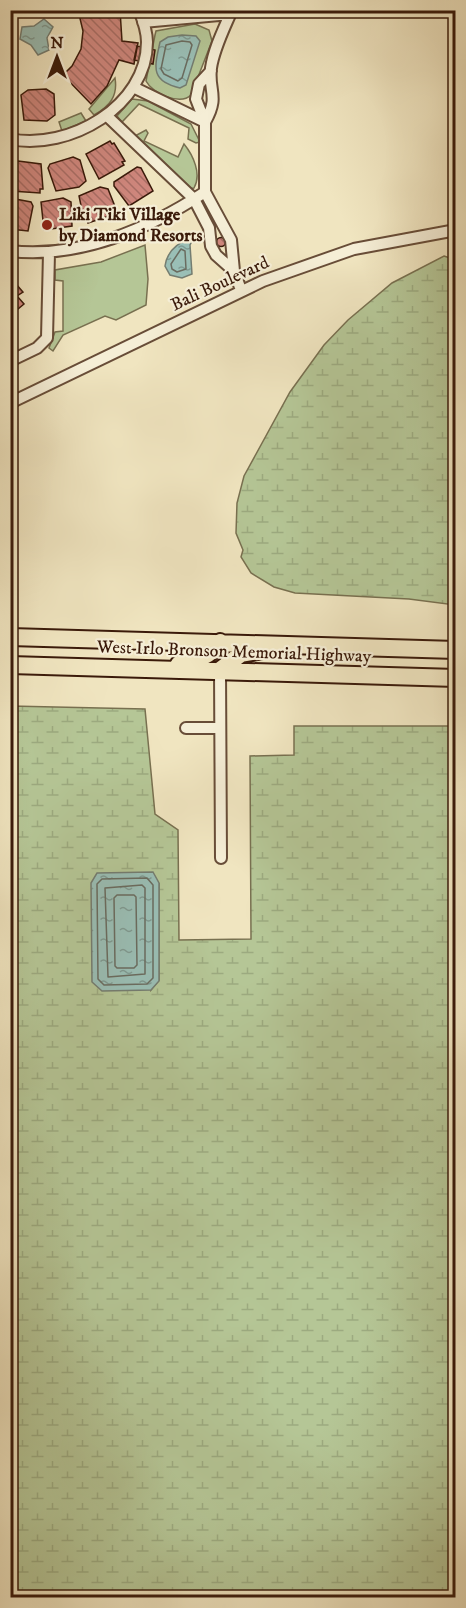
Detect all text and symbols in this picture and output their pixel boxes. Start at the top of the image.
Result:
north arrow [27,27,87,87]
text: N [50,33,64,53]
place label: Liki Tiki Village by Diamond Resorts [58,204,202,247]
marker: Liki Tiki Village by Diamond Resorts [40,218,54,232]
street label: Bali Boulevard [167,252,273,316]
street label: West Irlo Bronson Memorial Highway [96,636,372,668]

